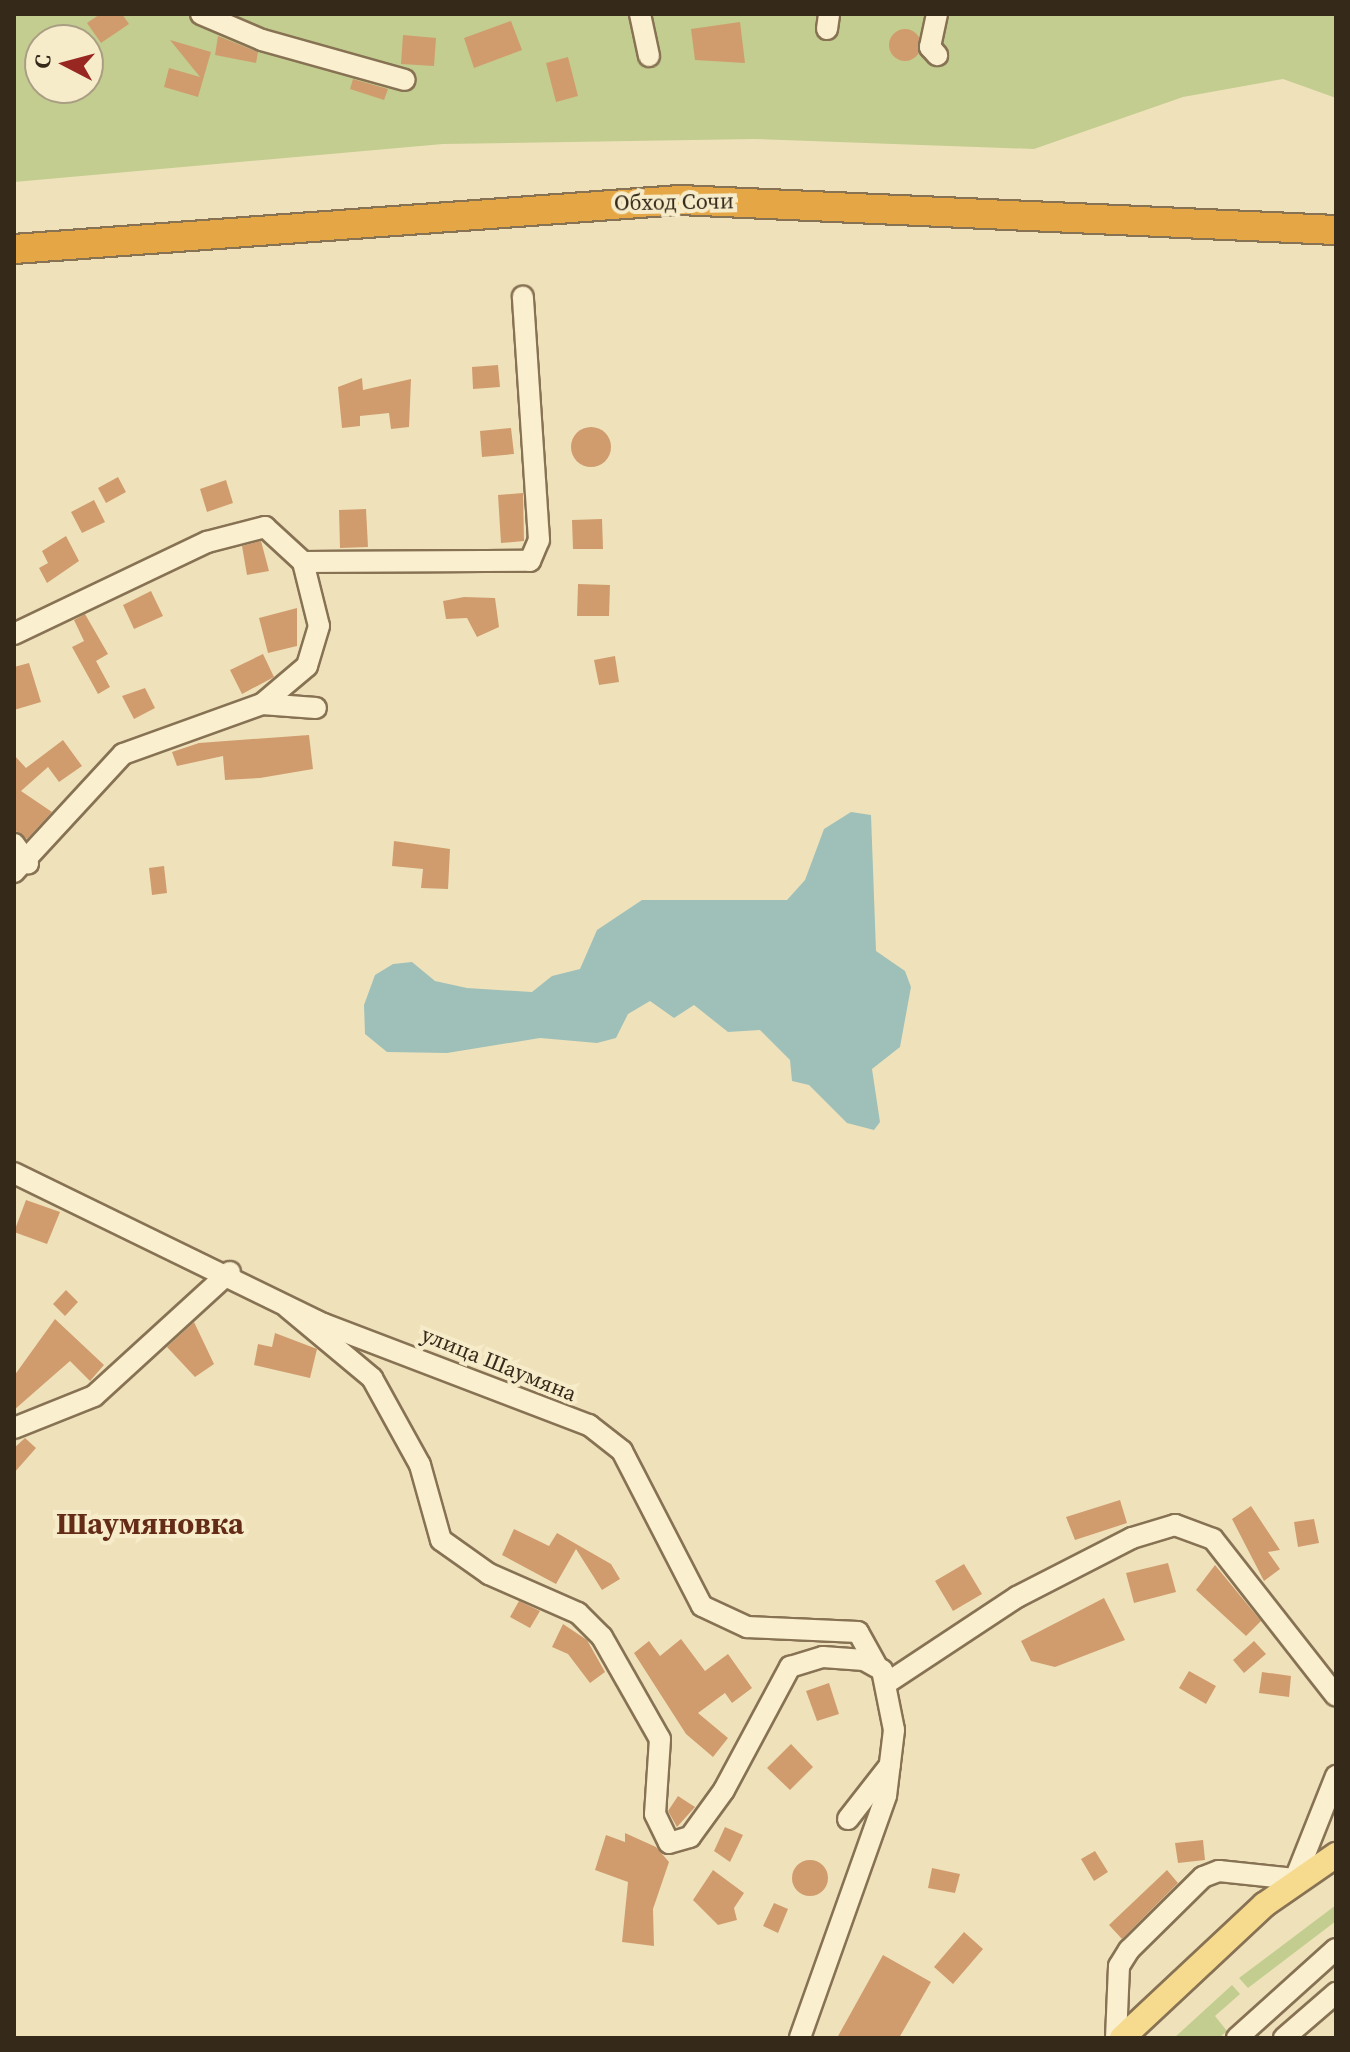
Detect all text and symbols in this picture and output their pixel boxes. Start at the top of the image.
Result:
north arrow [24,24,104,104]
text: С [26,53,58,70]
street label: Обход Сочи [614,188,734,216]
street label: улица Шаумяна [418,1321,580,1407]
district label: Шаумяновка [56,1506,244,1542]

